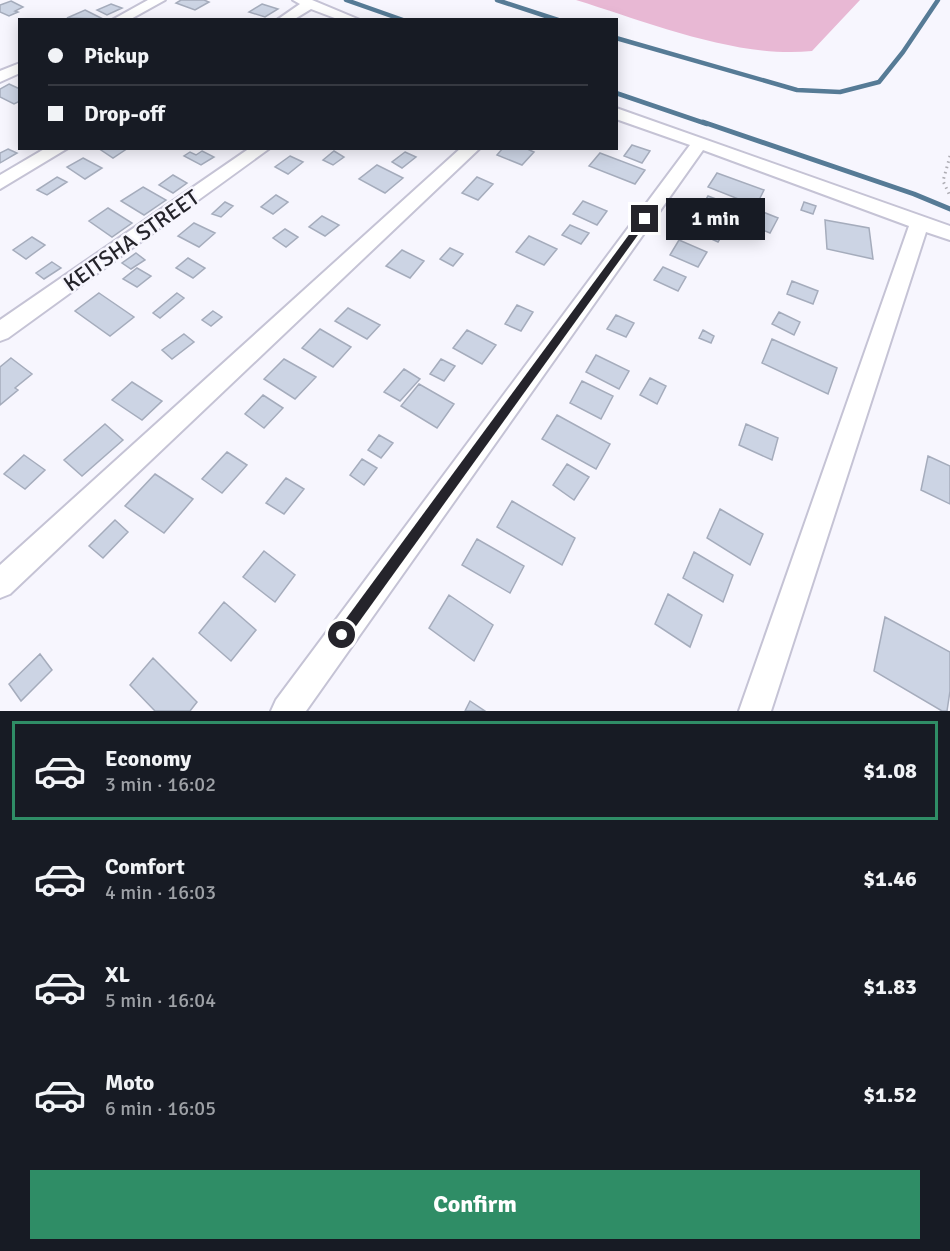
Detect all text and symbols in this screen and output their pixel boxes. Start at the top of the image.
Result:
text: Pickup [84,42,149,69]
text: Drop-off [84,100,165,127]
street label: KEITSHA STREET [58,183,205,297]
callout: 1 min [666,198,765,240]
route end [631,205,658,232]
text: 1 min [691,206,740,231]
route start [328,621,355,648]
icon: car [33,744,87,798]
text: Economy [105,745,191,772]
text: $1.08 [863,757,917,784]
text: 3 min · 16:02 [105,772,216,797]
icon: car [33,852,87,906]
text: Comfort [105,853,185,880]
text: $1.46 [863,865,917,892]
text: 4 min · 16:03 [105,880,216,905]
icon: car [33,960,87,1014]
text: XL [105,961,130,988]
text: $1.83 [863,973,917,1000]
text: 5 min · 16:04 [105,988,216,1013]
icon: car [33,1068,87,1122]
text: Moto [105,1069,154,1096]
text: $1.52 [863,1081,917,1108]
text: 6 min · 16:05 [105,1096,216,1121]
button: Confirm [30,1170,920,1239]

